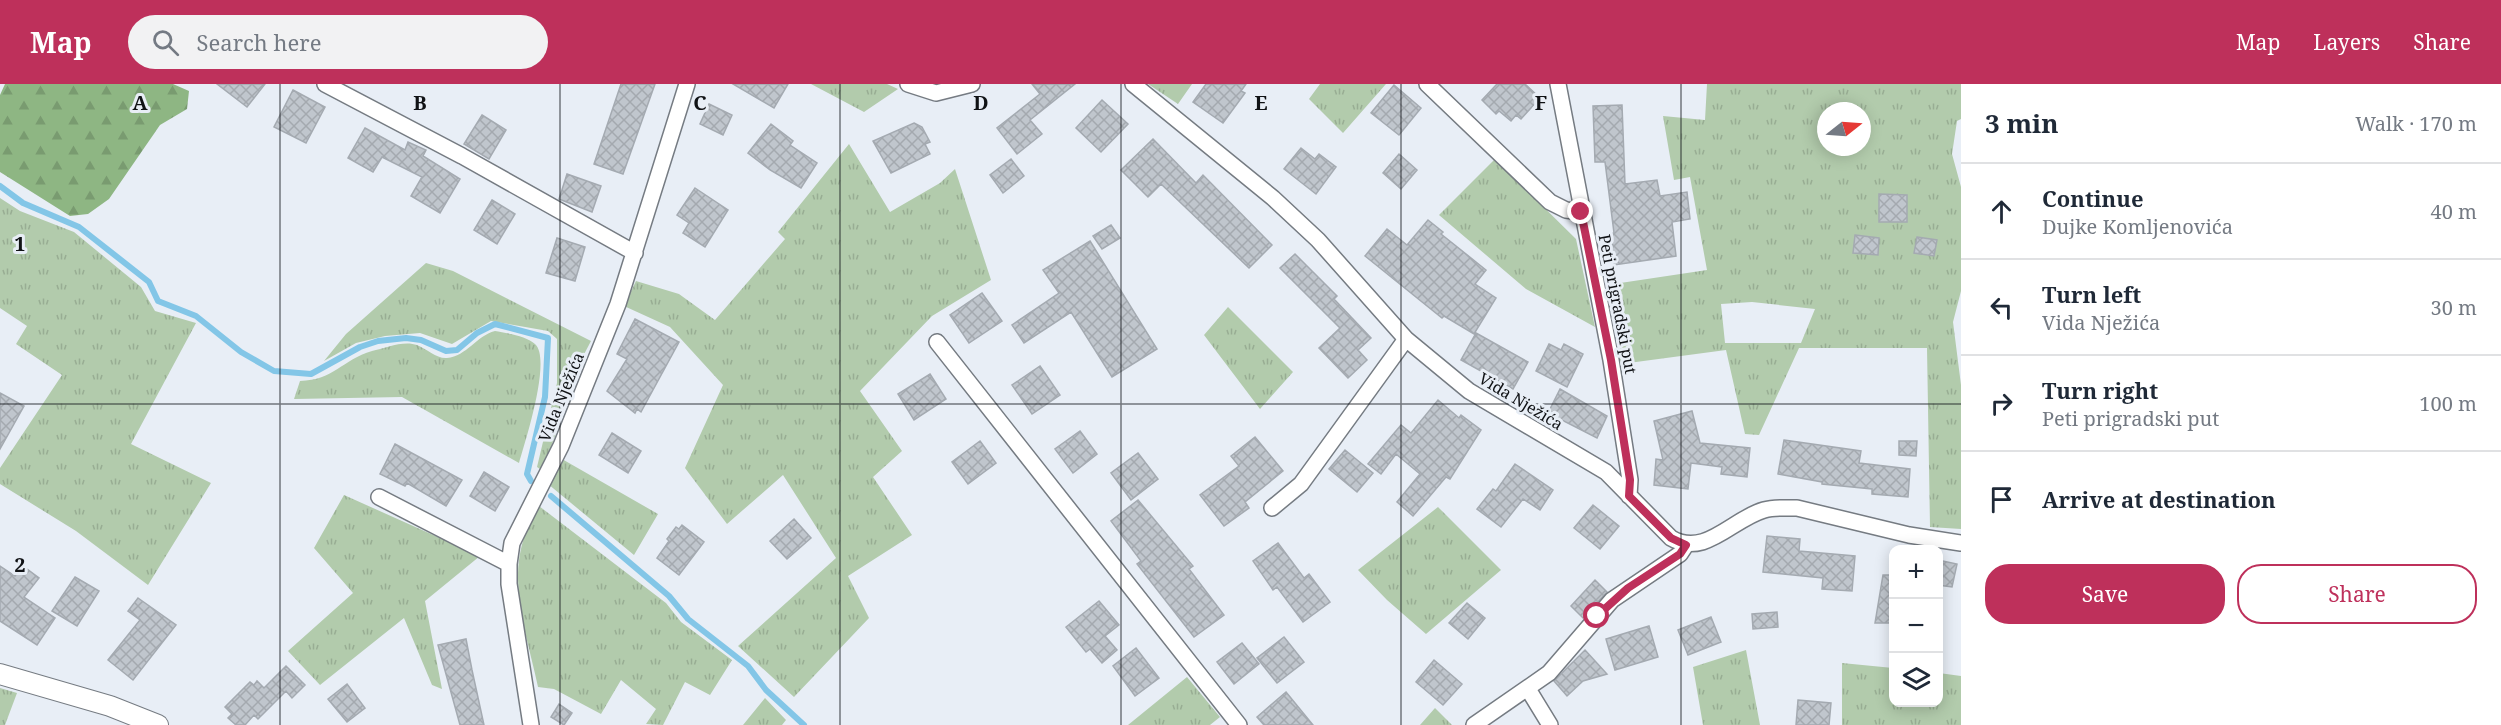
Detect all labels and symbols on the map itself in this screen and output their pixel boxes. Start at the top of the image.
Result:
text: A [132,89,148,116]
text: B [413,89,427,116]
text: C [693,89,707,116]
text: D [973,89,989,116]
text: E [1254,89,1268,116]
text: F [1535,89,1547,116]
north arrow [1817,102,1871,156]
route end [1567,198,1593,224]
text: 1 [14,230,26,257]
street label: Peti prigradski put [1594,232,1642,376]
street label: Vida Nježića [533,349,589,445]
street label: Vida Nježića [1475,367,1567,435]
text: 2 [14,551,26,578]
route start [1583,602,1609,628]

